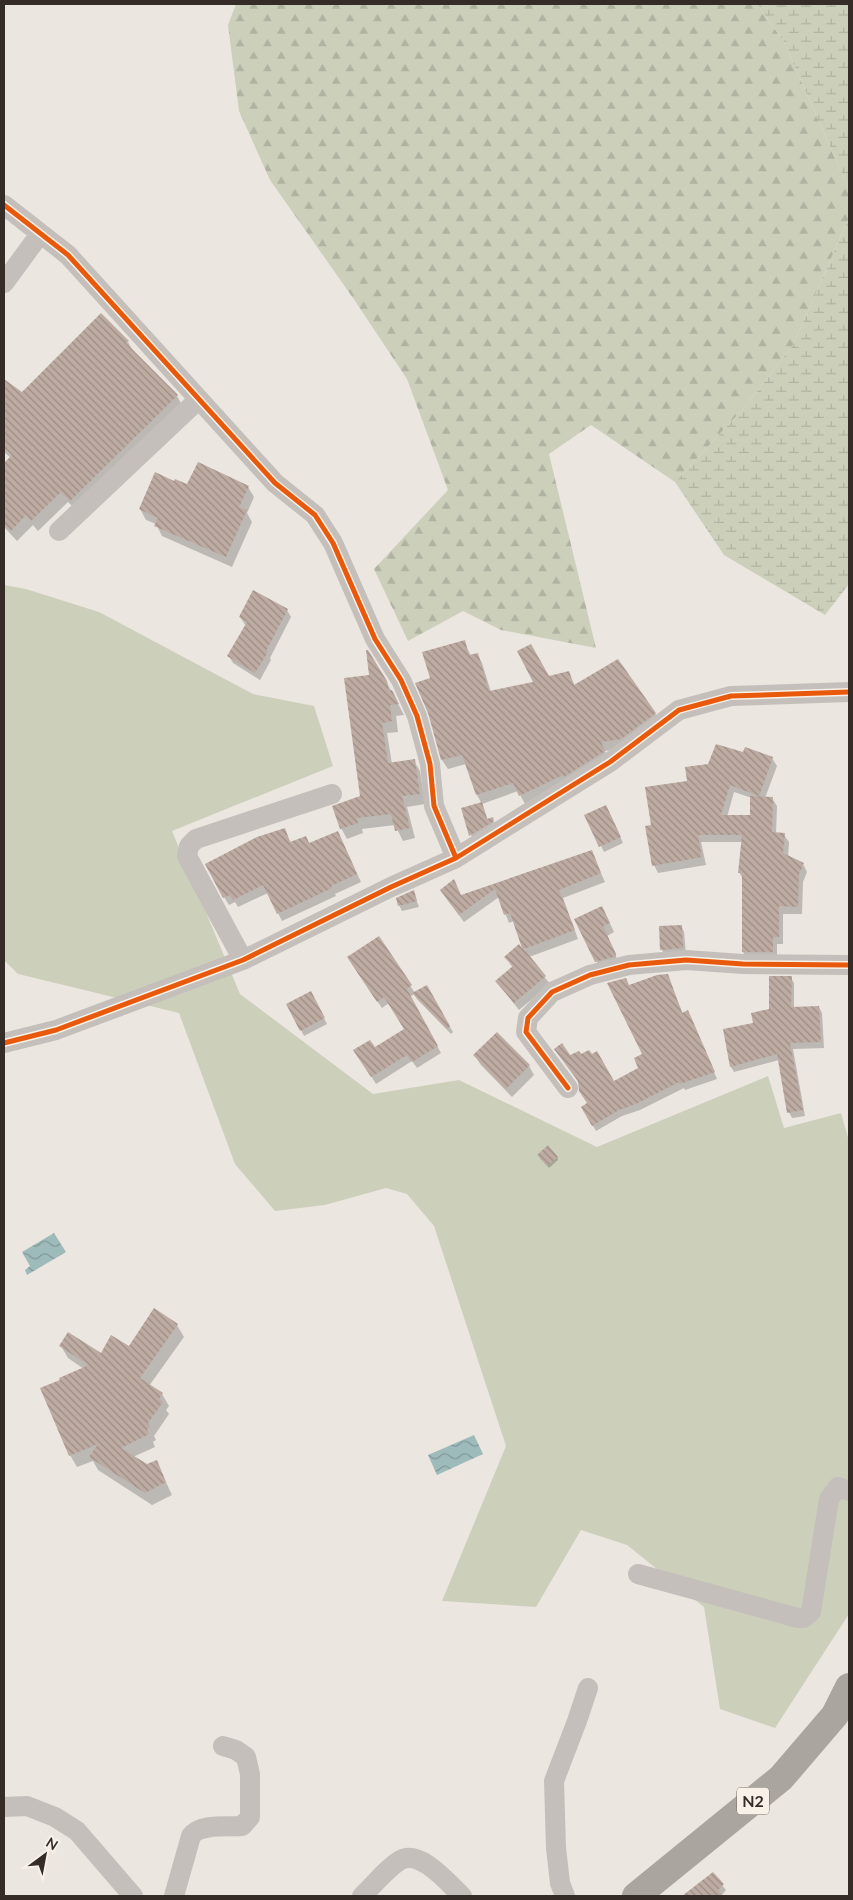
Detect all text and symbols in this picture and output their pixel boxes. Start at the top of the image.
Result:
road number: N2 [737,1788,769,1814]
north arrow [20,1830,70,1880]
text: N [43,1833,61,1854]

